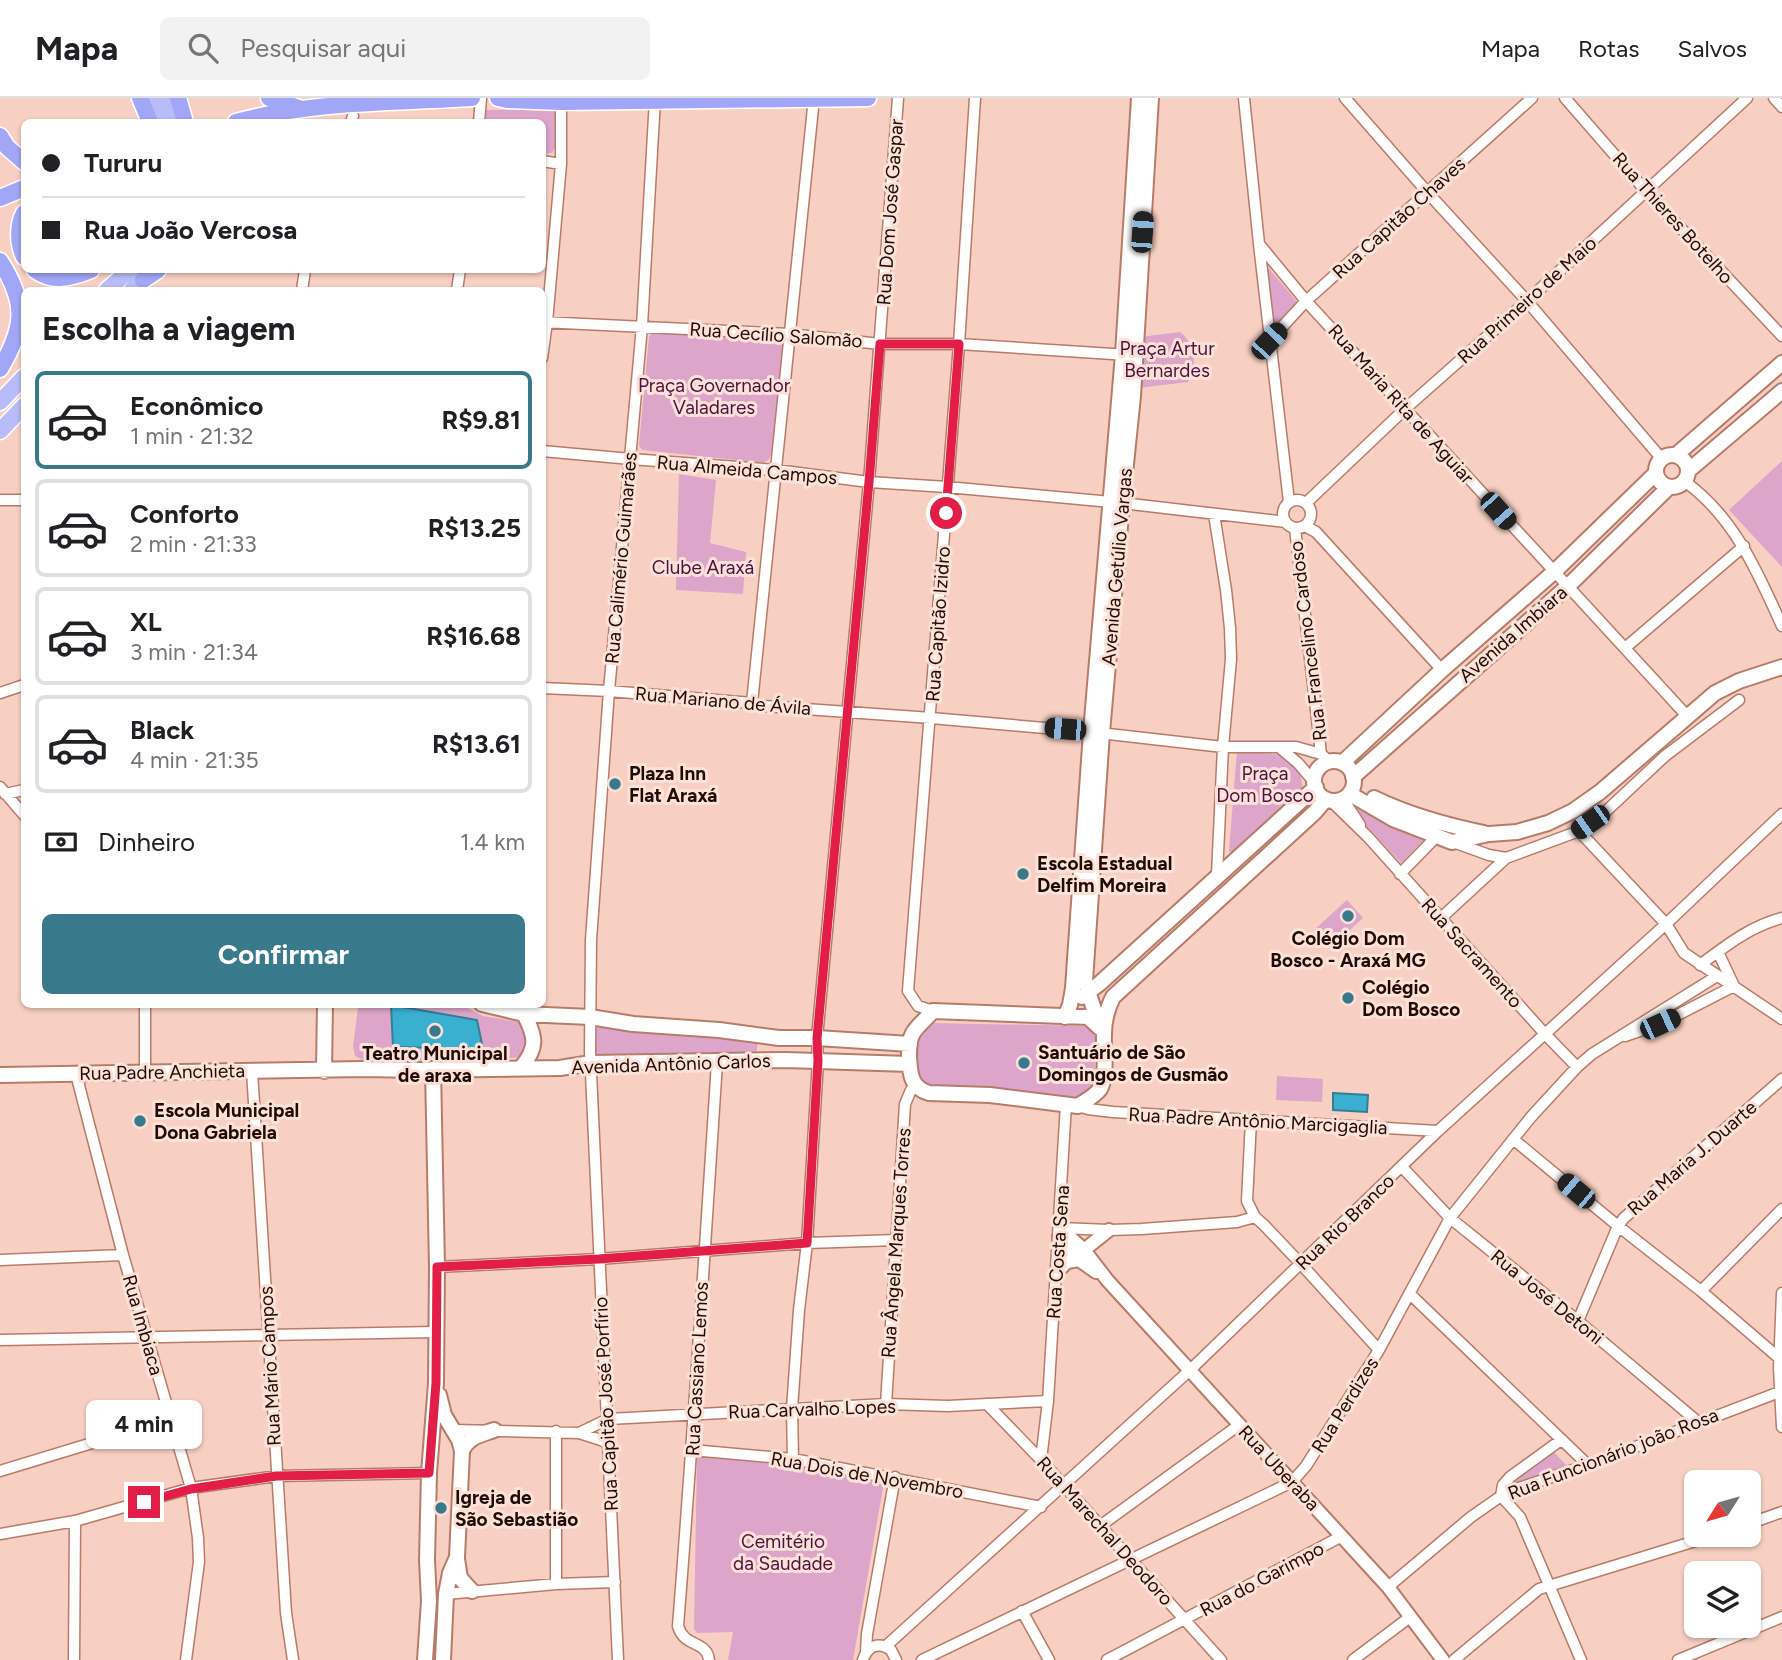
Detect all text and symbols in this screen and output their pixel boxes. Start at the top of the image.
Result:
search box [160,17,650,80]
text: Mapa [35,29,118,68]
icon: search [184,29,222,67]
text: Pesquisar aqui [240,32,406,64]
text: Mapa [1481,34,1540,63]
text: Rotas [1578,34,1639,63]
text: Salvos [1677,34,1747,63]
street label: Rua Dom José Gaspar [872,117,908,306]
text: Tururu [84,147,162,179]
street label: Rua Thieres Botelho [1608,147,1738,289]
street label: Rua Capitão Chaves [1328,152,1470,284]
car [1131,210,1154,254]
text: Rua João Vercosa [84,214,297,246]
street label: Rua Primeiro de Maio [1453,232,1601,368]
text: Escolha a viagem [42,310,295,348]
street label: Rua Cecílio Salomão [689,317,863,353]
car [1247,318,1292,364]
street label: Rua Maria Rita de Aguiar [1323,319,1479,489]
park label: Praça Artur Bernardes [1119,337,1215,382]
park label: Praça Governador Valadares [638,374,791,419]
icon: car [46,389,109,452]
text: Econômico [130,390,263,422]
text: R$9.81 [441,404,521,436]
text: 1 min · 21:32 [130,422,254,450]
street label: Rua Calimério Guimarães [600,451,642,665]
street label: Rua Almeida Campos [656,451,838,489]
street label: Avenida Getúlio Vargas [1097,467,1137,667]
car [1477,488,1520,534]
icon: car [46,497,109,560]
route start [930,497,962,529]
text: Conforto [130,498,239,530]
text: R$13.25 [428,512,521,544]
text: 2 min · 21:33 [130,530,257,558]
street label: Rua Francelino Cardoso [1284,540,1332,742]
street label: Rua Capitão Izidro [921,545,955,703]
park label: Clube Araxá [652,556,754,579]
street label: Avenida Imbiara [1454,581,1572,687]
icon: car [46,605,109,668]
text: XL [130,606,162,638]
text: R$16.68 [426,620,521,652]
text: 3 min · 21:34 [130,638,258,666]
street label: Rua Mariano de Ávila [634,682,812,720]
icon: car [46,713,109,776]
text: Black [130,714,194,746]
car [1044,717,1087,741]
text: R$13.61 [432,728,521,760]
text: 4 min · 21:35 [130,746,259,774]
place label: Plaza Inn Flat Araxá [629,762,717,807]
park label: Praça Dom Bosco [1216,762,1314,807]
marker: Plaza Inn Flat Araxá [607,776,623,792]
car [1567,801,1614,843]
icon: cash [42,823,80,861]
text: Dinheiro [98,826,195,858]
text: 1.4 km [460,828,525,856]
place label: Escola Estadual Delfim Moreira [1037,852,1172,897]
marker: Escola Estadual Delfim Moreira [1015,866,1031,882]
street label: Rua Sacramento [1417,893,1527,1013]
marker: Colégio Dom Bosco - Araxá MG [1340,908,1356,924]
button: Confirmar [42,914,525,994]
place label: Colégio Dom Bosco - Araxá MG [1270,927,1426,972]
place label: Colégio Dom Bosco [1362,976,1460,1021]
marker: Colégio Dom Bosco [1340,990,1356,1006]
car [1637,1006,1684,1042]
marker: Teatro Municipal de araxa [427,1023,443,1039]
place label: Santuário de São Domingos de Gusmão [1038,1041,1228,1086]
place label: Teatro Municipal de araxa [362,1042,508,1087]
street label: Avenida Antônio Carlos [571,1049,771,1079]
marker: Santuário de São Domingos de Gusmão [1016,1055,1032,1071]
street label: Rua Padre Anchieta [79,1059,245,1085]
street label: Rua Maria J. Duarte [1623,1096,1761,1220]
place label: Escola Municipal Dona Gabriela [154,1099,299,1144]
street label: Rua Padre Antônio Marcigaglia [1128,1103,1388,1139]
marker: Escola Municipal Dona Gabriela [132,1113,148,1129]
street label: Rua Ângela Marques Torres [876,1127,916,1359]
street label: Rua Rio Branco [1291,1169,1399,1275]
car [1554,1169,1599,1213]
street label: Rua Costa Sena [1042,1184,1074,1320]
street label: Rua José Detoni [1486,1245,1608,1349]
street label: Rua Imbiaca [118,1272,168,1378]
street label: Rua Cassiano Lemos [681,1281,713,1457]
street label: Rua Mário Campos [254,1285,286,1446]
street label: Rua Capitão José Porfírio [589,1296,623,1512]
street label: Rua Perdizes [1306,1353,1384,1457]
street label: Rua Carvalho Lopes [728,1395,896,1423]
callout: 4 min [86,1400,202,1450]
street label: Rua Funcionário joão Rosa [1504,1403,1722,1505]
text: 4 min [114,1410,174,1438]
street label: Rua Uberaba [1234,1420,1324,1516]
street label: Rua Dois de Novembro [769,1447,965,1503]
street label: Rua Marechal Deodoro [1032,1452,1178,1610]
north arrow [1684,1470,1760,1547]
map controls [1684,1470,1761,1638]
route end [128,1486,160,1518]
place label: Igreja de São Sebastião [455,1486,578,1531]
marker: Igreja de São Sebastião [433,1500,449,1516]
park label: Cemitério da Saudade [733,1530,833,1575]
street label: Rua do Garimpo [1196,1537,1328,1621]
button: layers [1684,1561,1761,1638]

